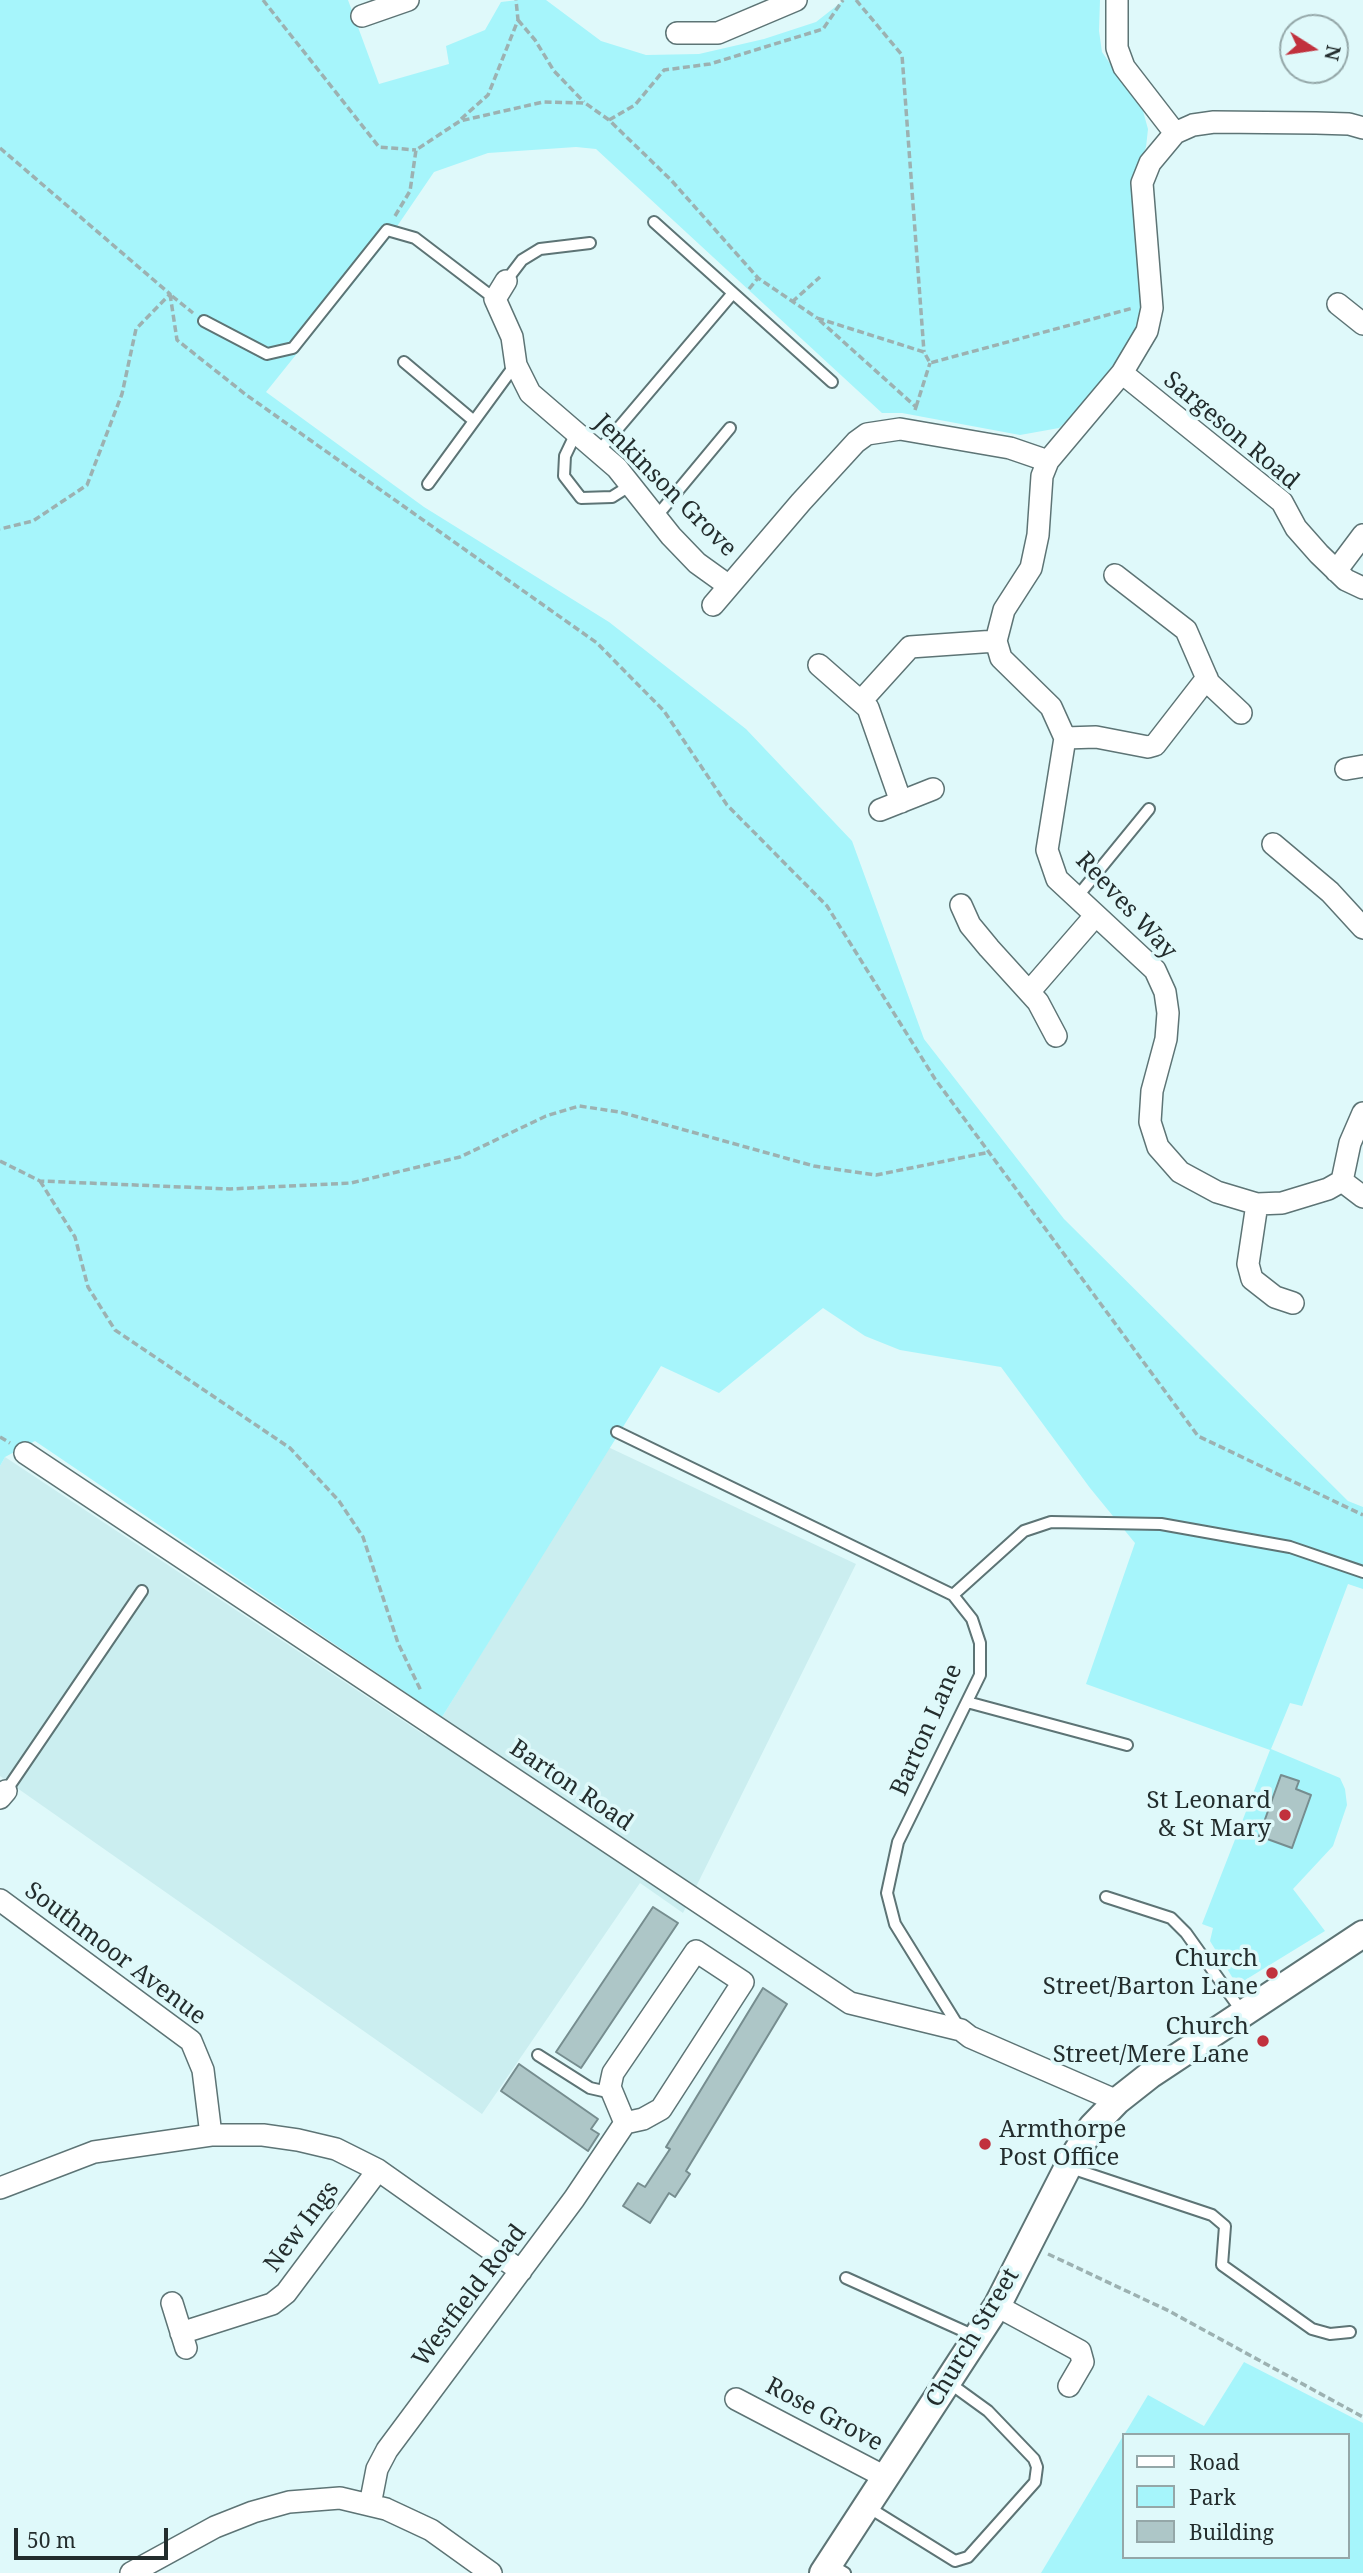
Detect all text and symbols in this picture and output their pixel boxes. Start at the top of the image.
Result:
north arrow [1279,14,1349,84]
text: N [1318,43,1347,63]
street label: Sargeson Road [1157,366,1305,496]
street label: Jenkinson Grove [588,409,742,563]
street label: Reeves Way [1069,847,1183,965]
street label: Barton Lane [885,1660,969,1800]
street label: Barton Road [504,1734,638,1838]
place label: St Leonard & St Mary [1147,1787,1271,1843]
marker: St Leonard & St Mary [1277,1807,1293,1823]
street label: Southmoor Avenue [19,1876,211,2032]
place label: Church Street/Barton Lane [1043,1945,1258,2001]
marker: Church Street/Barton Lane [1264,1965,1280,1981]
place label: Church Street/Mere Lane [1053,2013,1249,2069]
marker: Church Street/Mere Lane [1255,2033,1271,2049]
place label: Armthorpe Post Office [999,2116,1126,2172]
marker: Armthorpe Post Office [977,2136,993,2152]
street label: New Ings [259,2176,345,2278]
street label: Westfield Road [407,2219,533,2373]
street label: Church Street [920,2263,1026,2413]
street label: Rose Grove [761,2372,887,2458]
legend [1122,2433,1349,2559]
text: Road [1189,2448,1240,2476]
text: Park [1189,2483,1236,2511]
scale bar [18,2514,172,2558]
text: Building [1189,2518,1274,2546]
text: 50 m [27,2526,76,2554]

